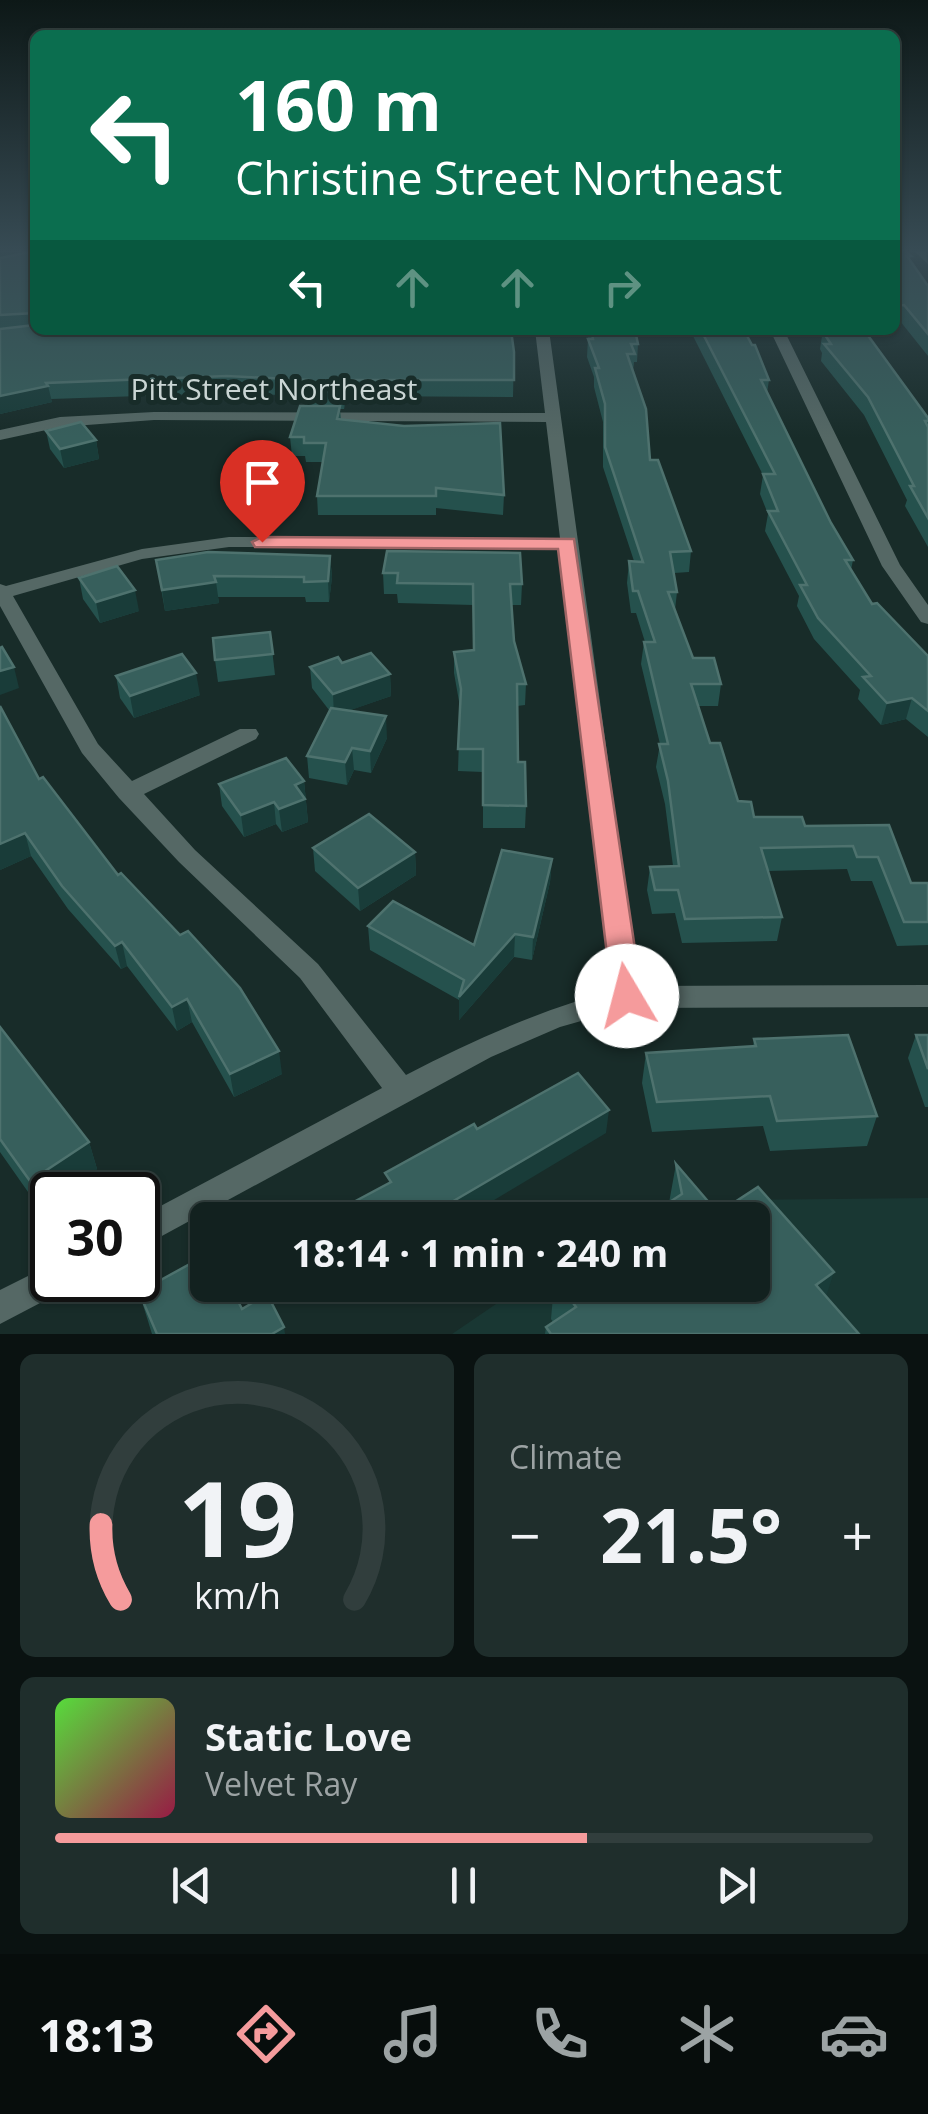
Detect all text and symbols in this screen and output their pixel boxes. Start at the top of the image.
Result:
text: 160 m [235,56,442,152]
icon: left [70,70,200,200]
text: Christine Street Northeast [235,147,782,208]
icon: left [280,260,335,315]
icon: ahead [385,260,440,315]
icon: ahead [490,260,545,315]
icon: right [595,260,650,315]
street label: Pitt Street Northeast [131,368,417,409]
pin [220,440,305,543]
icon: arrive [235,455,290,510]
position arrow [575,944,679,1048]
speed limit sign: 30 [30,1172,160,1302]
text: 18:14 · 1 min · 240 m [292,1226,668,1278]
text: Climate [509,1435,622,1478]
text: 19 [178,1446,296,1587]
text: 21.5° [600,1483,782,1585]
text: − [509,1497,540,1572]
text: + [842,1497,873,1572]
text: km/h [194,1571,280,1619]
text: Static Love [205,1710,412,1762]
text: Velvet Ray [205,1762,357,1805]
icon: previous [164,1858,219,1913]
icon: pause [436,1858,491,1913]
icon: next [709,1858,764,1913]
icon: directions [231,1999,301,2069]
icon: music [378,1999,448,2069]
icon: phone [525,1999,595,2069]
icon: climate [672,1999,742,2069]
icon: car [819,1999,889,2069]
text: 18:13 [39,2004,154,2065]

